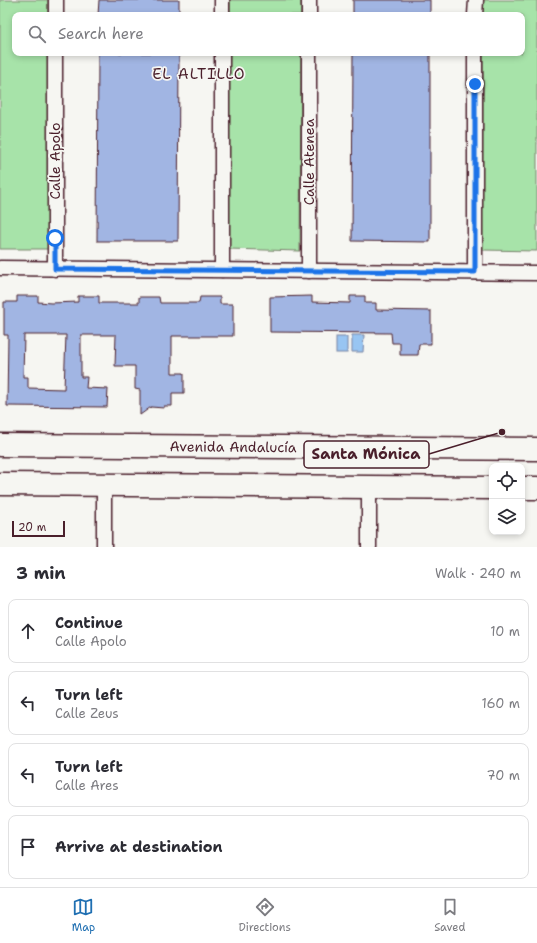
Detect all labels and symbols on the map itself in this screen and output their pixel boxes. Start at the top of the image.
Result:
district label: EL ALTILLO [152,64,246,84]
route end [466,75,484,93]
street label: Calle Atenea [300,118,318,205]
street label: Calle Apolo [46,122,64,200]
route start [46,229,64,247]
street label: Avenida Andalucía [169,437,297,456]
callout: Santa Mónica [304,441,429,468]
text: Santa Mónica [312,444,421,464]
scale bar [12,519,65,538]

